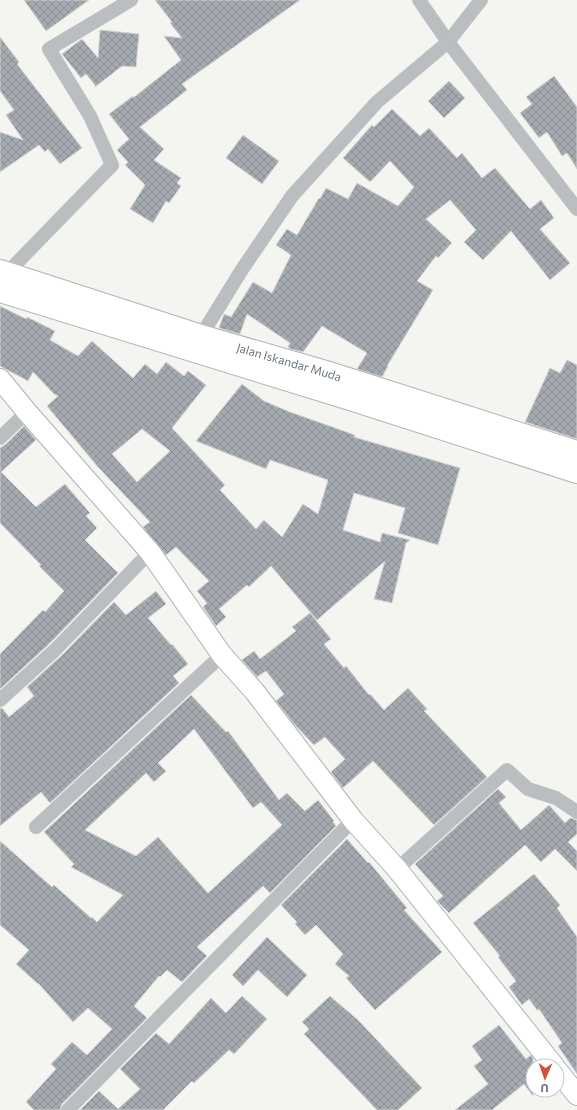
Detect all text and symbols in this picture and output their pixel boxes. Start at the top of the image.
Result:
street label: Jalan Iskandar Muda [235,340,343,384]
north arrow [525,1058,565,1098]
text: U [540,1082,549,1095]

